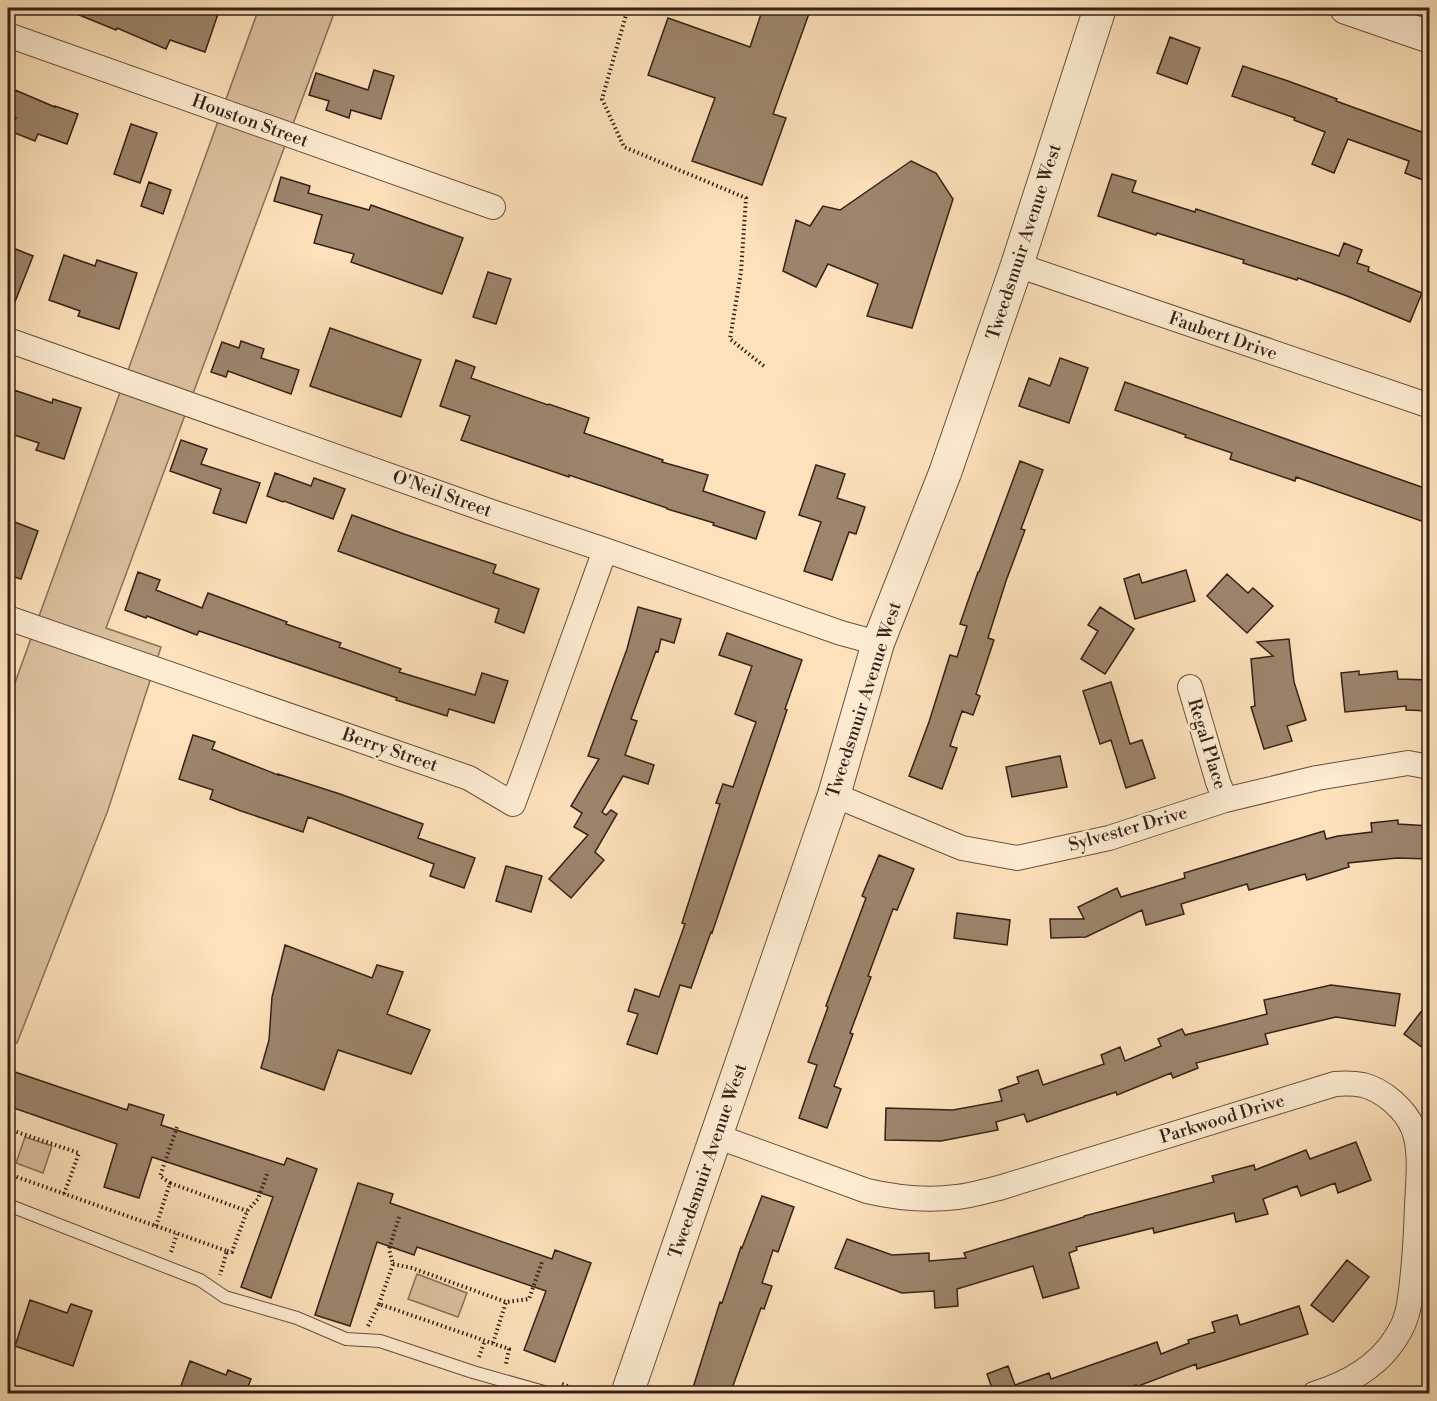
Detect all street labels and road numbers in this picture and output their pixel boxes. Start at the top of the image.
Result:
street label: Houston Street [189,89,312,153]
street label: Tweedsmuir Avenue West [981,140,1067,343]
street label: Faubert Drive [1166,307,1280,365]
street label: O'Neil Street [389,465,495,523]
street label: Tweedsmuir Avenue West [821,598,907,801]
street label: Regal Place [1182,696,1232,792]
street label: Berry Street [338,723,441,777]
street label: Sylvester Drive [1066,801,1190,857]
street label: Tweedsmuir Avenue West [664,1060,752,1262]
street label: Parkwood Drive [1157,1089,1287,1149]

